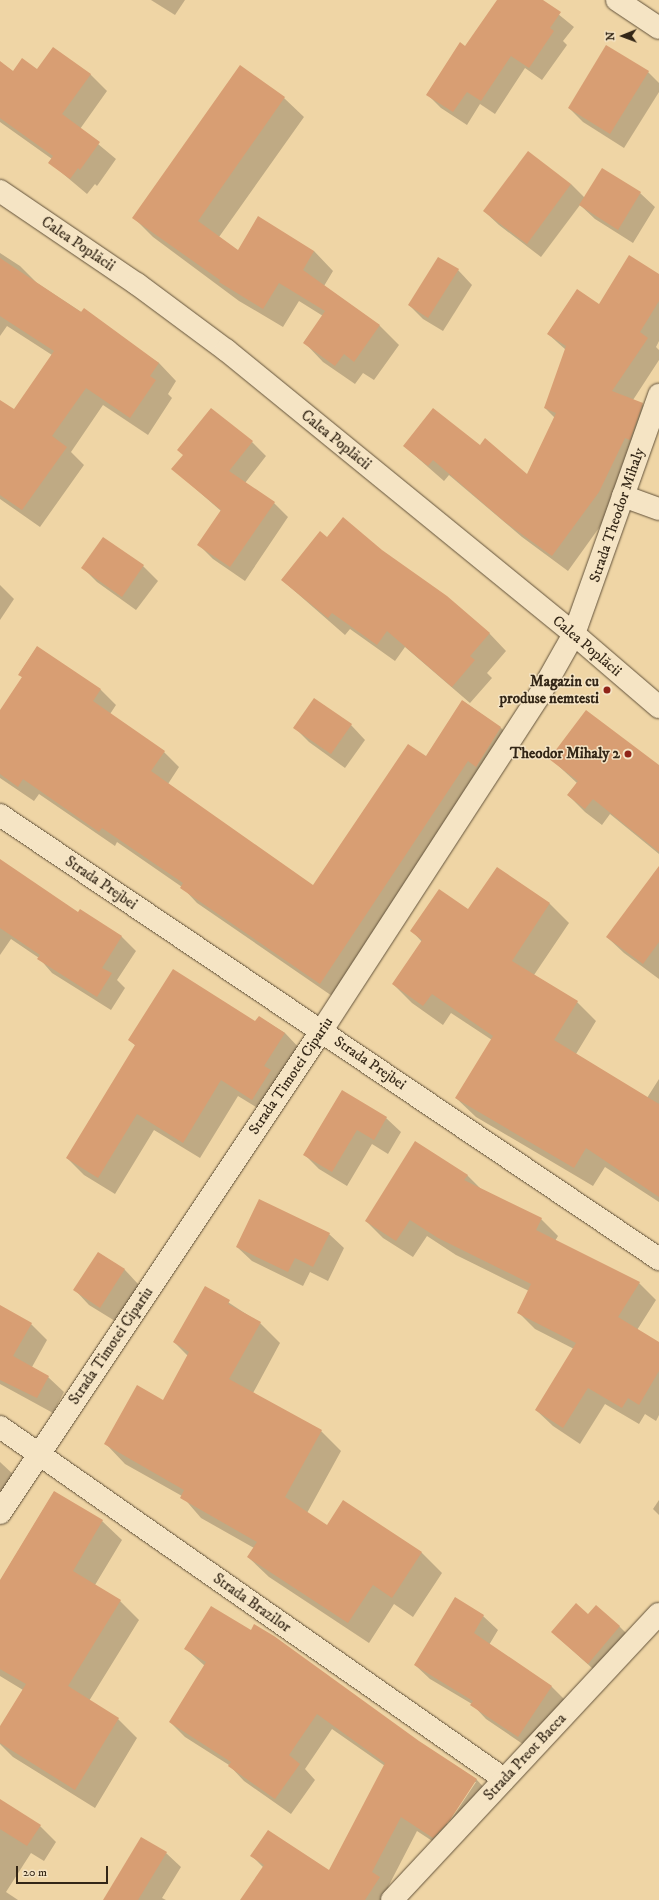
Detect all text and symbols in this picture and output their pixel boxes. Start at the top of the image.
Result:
north arrow [603,16,643,56]
text: N [604,32,618,41]
street label: Calea Poplăcii [38,213,118,275]
street label: Calea Poplăcii [297,406,375,474]
street label: Strada Theodor Mihaly [586,445,648,585]
street label: Calea Poplăcii [549,612,625,680]
place label: Magazin cu produse nemtesti [500,672,599,707]
marker: Magazin cu produse nemtesti [602,685,612,695]
place label: Theodor Mihaly 2 [510,745,620,763]
marker: Theodor Mihaly 2 [623,749,633,759]
street label: Strada Prejbei [62,852,140,914]
street label: Strada Timotei Cipariu [245,1014,337,1138]
street label: Strada Prejbei [331,1032,409,1094]
street label: Strada Timotei Cipariu [65,1284,157,1408]
street label: Strada Brazilor [210,1570,294,1636]
street label: Strada Preot Bacca [480,1710,570,1804]
scale bar [18,1858,110,1884]
text: 20 m [23,1865,47,1880]

